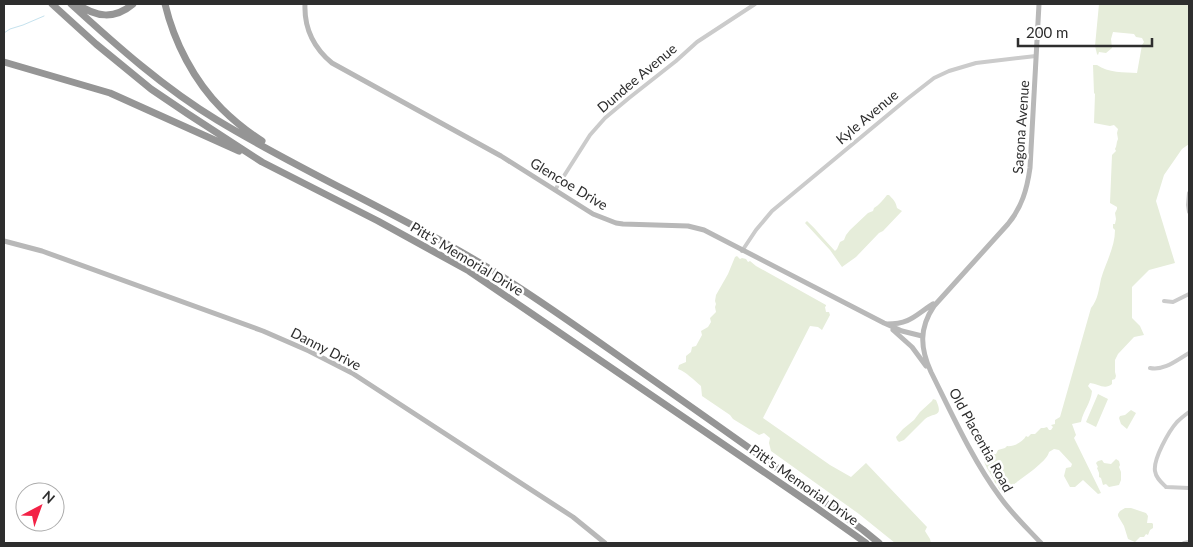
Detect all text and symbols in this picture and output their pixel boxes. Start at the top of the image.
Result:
scale bar [1018,15,1152,47]
text: 200 m [1026,23,1068,41]
street label: Dundee Avenue [594,40,680,116]
street label: Sagona Avenue [1009,80,1032,174]
street label: Kyle Avenue [832,86,901,148]
street label: Glencoe Drive [527,154,611,213]
street label: Pitt's Memorial Drive [408,218,527,299]
street label: Danny Drive [288,324,364,374]
street label: Old Placentia Road [946,385,1017,495]
street label: Pitt's Memorial Drive [747,441,862,529]
north arrow [15,482,65,532]
text: N [39,487,59,507]

